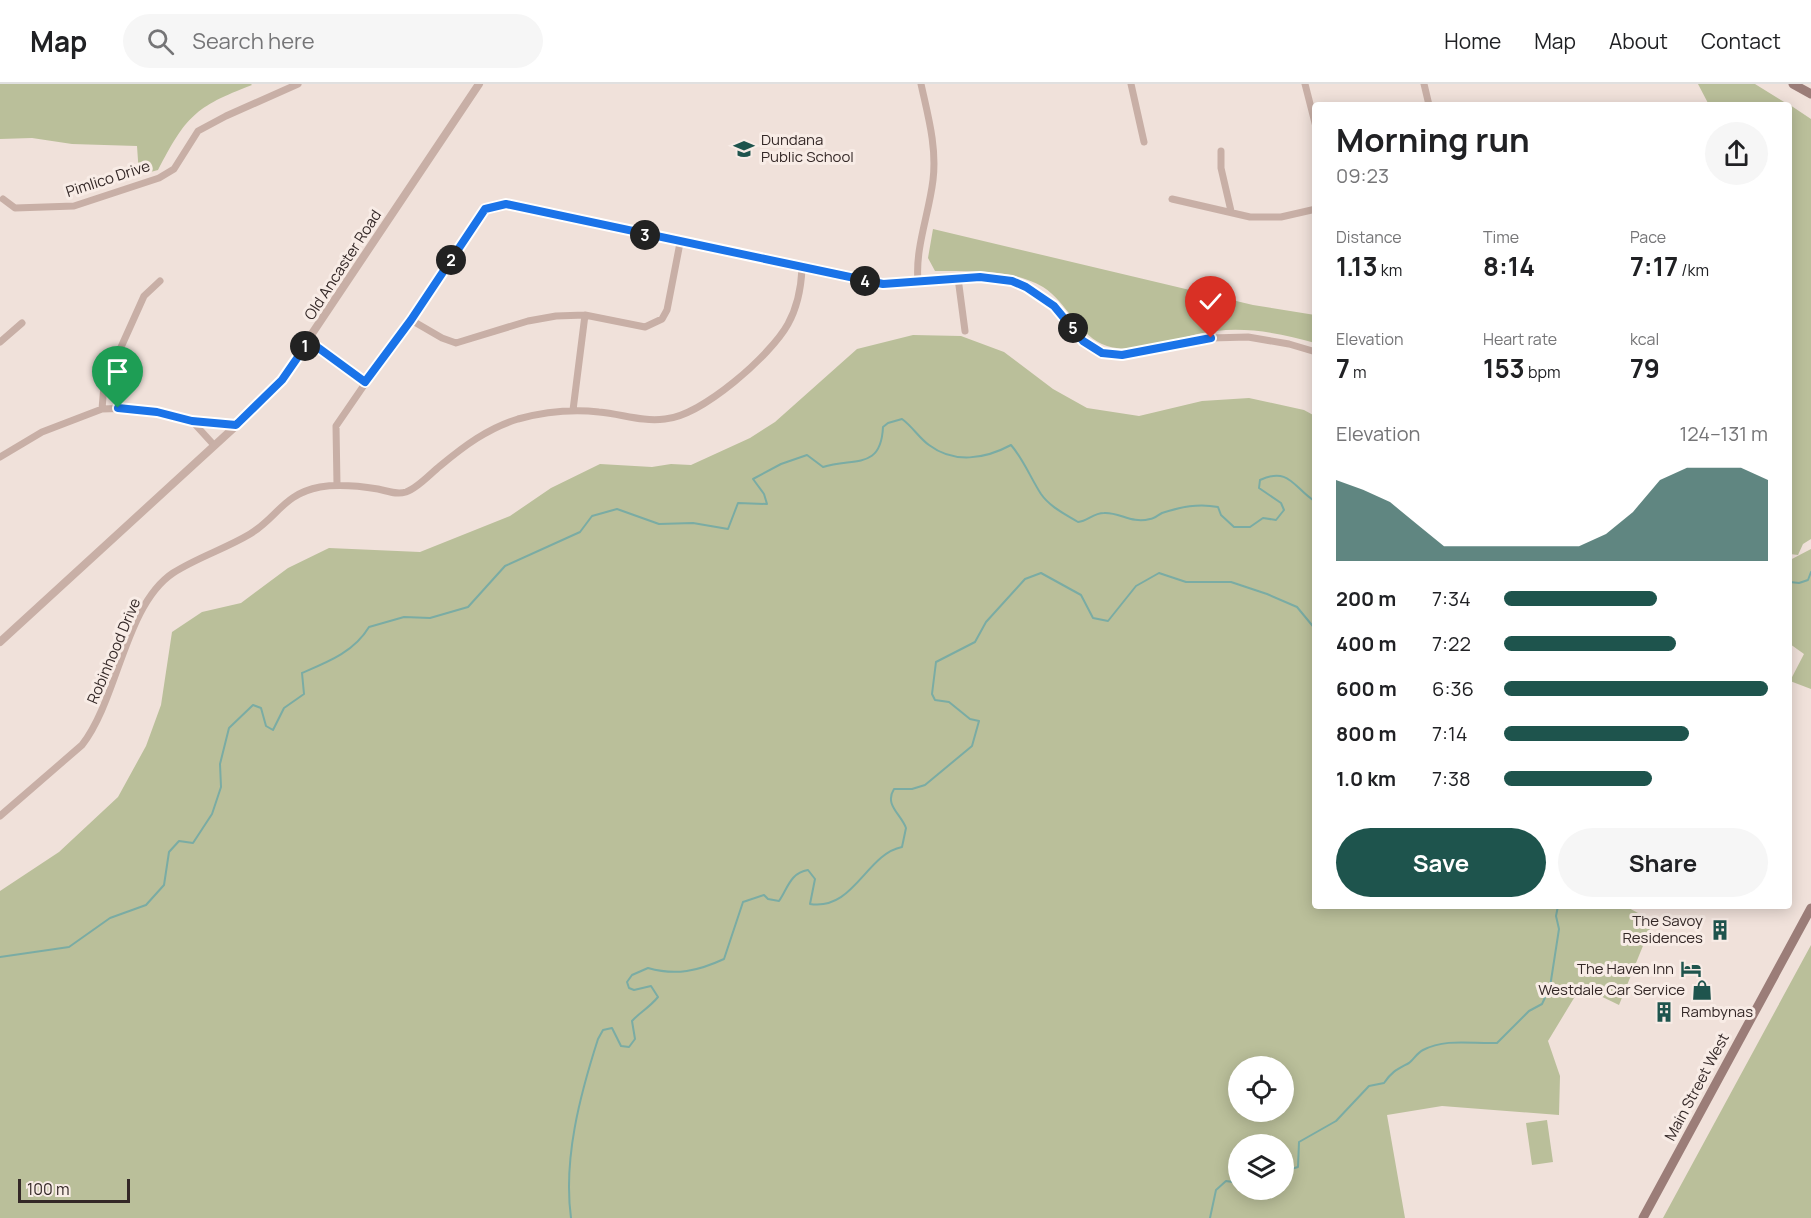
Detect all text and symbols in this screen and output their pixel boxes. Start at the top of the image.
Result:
search box [123,14,543,68]
text: Map [30,22,87,60]
icon: search [144,25,177,58]
text: Search here [192,26,315,56]
text: Home [1444,27,1501,55]
text: Map [1534,27,1576,55]
text: About [1609,27,1668,55]
text: Contact [1701,27,1781,55]
text: Morning run [1336,117,1530,162]
button: share [1705,122,1768,185]
place label: Dundana Public School [761,129,854,167]
school or university icon: Dundana Public School [732,137,756,161]
street label: Pimlico Drive [63,155,153,202]
text: 09:23 [1336,162,1389,189]
street label: Old Ancaster Road [299,206,386,324]
pin: 3 [630,220,660,250]
text: 3 [640,224,650,246]
text: Distance [1336,226,1402,248]
text: Time [1483,226,1519,248]
text: Pace [1630,226,1666,248]
pin: 2 [436,245,466,275]
text: 1.13 [1336,248,1378,284]
text: 8:14 [1483,248,1535,284]
text: 7:17 [1630,248,1678,284]
text: 2 [446,249,456,271]
text: km [1378,259,1402,281]
text: /km [1678,259,1709,281]
pin: 4 [850,266,880,296]
text: 4 [860,270,870,292]
pin [1185,276,1236,338]
icon: check [1194,285,1227,318]
pin: 5 [1058,313,1088,343]
text: 5 [1068,317,1078,339]
text: Elevation [1336,328,1404,350]
text: Heart rate [1483,328,1557,350]
text: kcal [1630,328,1659,350]
pin: 1 [290,331,320,361]
text: 1 [301,335,309,357]
pin [92,346,143,408]
text: 7 [1336,350,1350,386]
text: 153 [1483,350,1525,386]
text: 79 [1630,350,1660,386]
icon: arrive [101,355,134,388]
text: m [1350,361,1367,383]
text: bpm [1525,361,1560,383]
text: Elevation [1336,420,1420,447]
text: 124–131 m [1679,420,1768,447]
text: 200 m [1336,585,1396,612]
text: 7:34 [1432,585,1471,612]
street label: Robinhood Drive [82,594,145,707]
text: 400 m [1336,630,1396,657]
text: 7:22 [1432,630,1471,657]
text: 600 m [1336,675,1397,702]
text: 6:36 [1432,675,1474,702]
text: 800 m [1336,720,1397,747]
text: 7:14 [1432,720,1468,747]
text: 1.0 km [1336,765,1396,792]
text: 7:38 [1432,765,1471,792]
button: Save [1336,828,1546,897]
button: Share [1558,828,1768,897]
place label: The Savoy Residences [1622,910,1703,948]
building icon: The Savoy Residences [1708,918,1732,942]
hotel icon: The Haven Inn [1679,957,1703,981]
place label: The Haven Inn [1577,958,1674,979]
shop icon: Westdale Car Service [1690,978,1714,1002]
place label: Westdale Car Service [1538,979,1685,1000]
building icon: Rambynas [1652,1000,1676,1024]
place label: Rambynas [1681,1001,1753,1022]
street label: Main Street West [1659,1029,1734,1144]
map controls [1228,1056,1294,1200]
button: locate [1228,1056,1294,1122]
button: layers [1228,1134,1294,1200]
scale bar [18,1176,130,1204]
text: 100 m [27,1178,70,1200]

